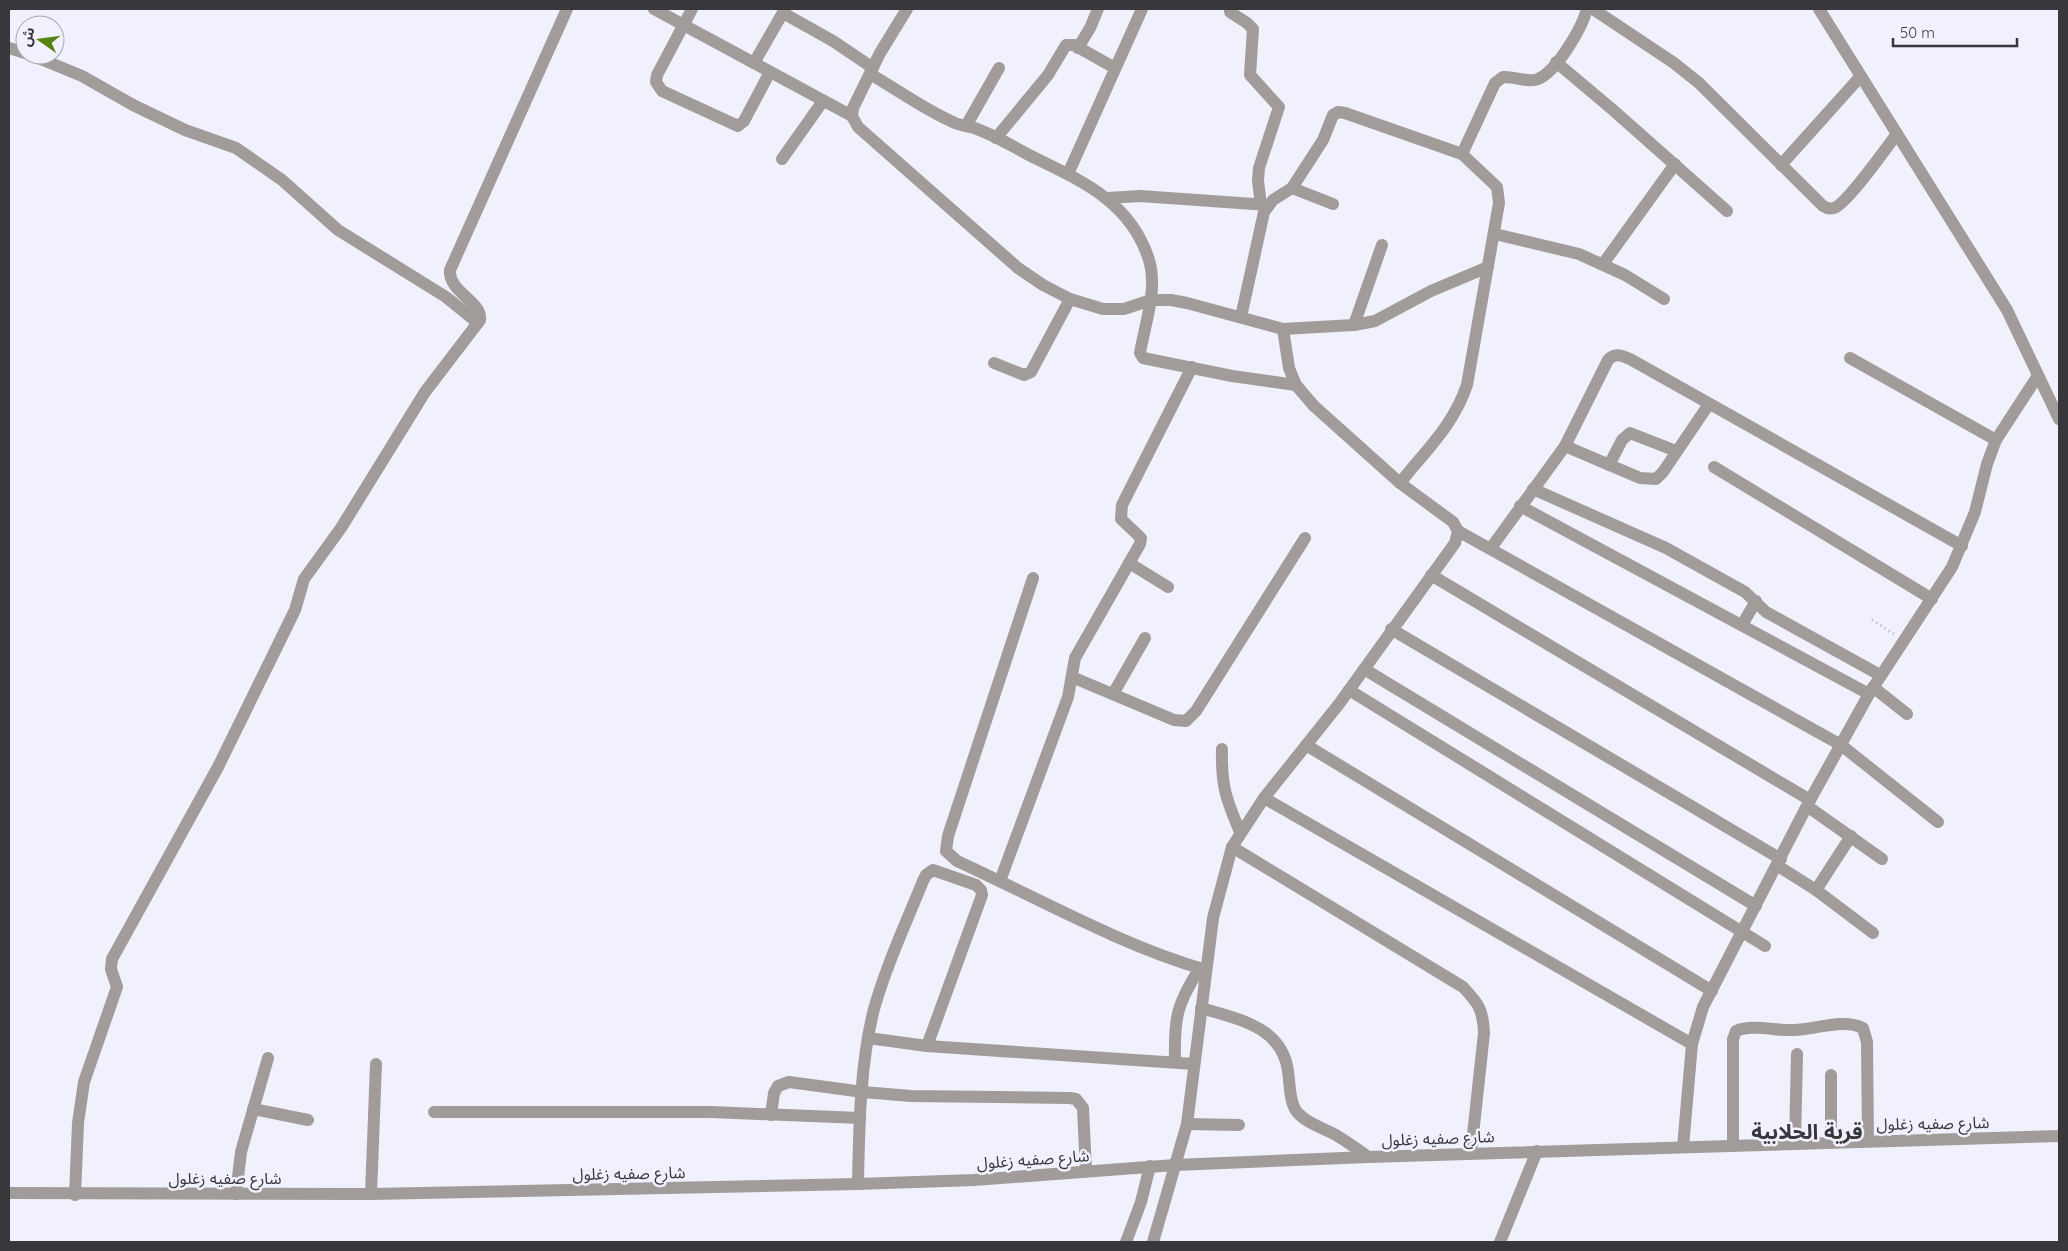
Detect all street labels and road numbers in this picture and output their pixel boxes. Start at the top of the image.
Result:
street label: شارع صفيه زغلول [1876,1112,1990,1137]
street label: شارع صفيه زغلول [1381,1126,1495,1153]
street label: شارع صفيه زغلول [976,1145,1090,1176]
street label: شارع صفيه زغلول [572,1162,686,1187]
street label: شارع صفيه زغلول [168,1168,282,1191]

